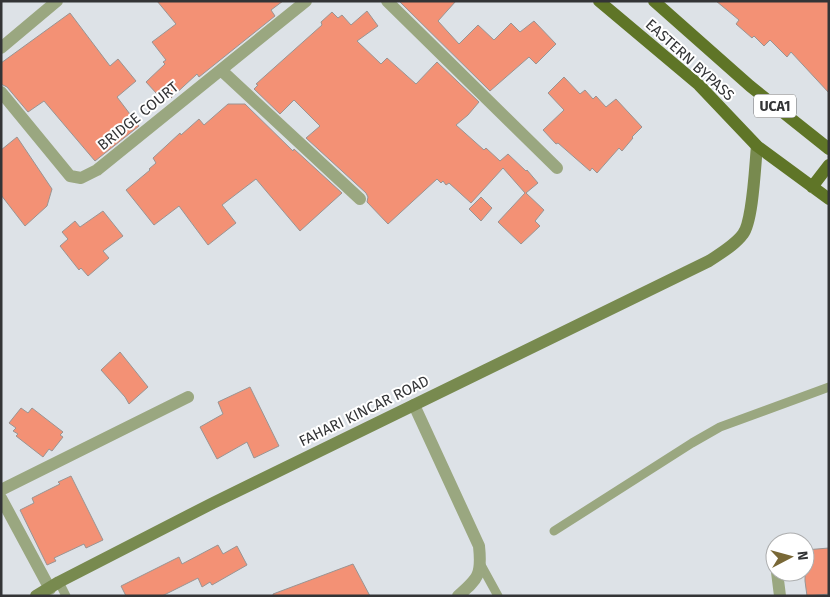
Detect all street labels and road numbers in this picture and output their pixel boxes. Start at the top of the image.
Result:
street label: EASTERN BYPASS [642,15,738,105]
street label: BRIDGE COURT [94,78,182,154]
road number: UCA1 [754,94,796,118]
street label: FAHARI KINCAR ROAD [296,372,432,450]

